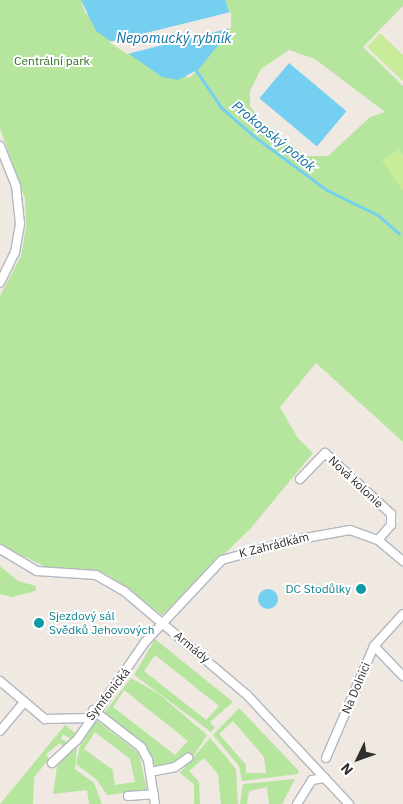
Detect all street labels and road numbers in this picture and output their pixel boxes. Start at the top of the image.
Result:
street label: Nová kolonie [326,453,386,511]
street label: K Zahrádkám [238,529,310,561]
street label: Armády [171,628,213,666]
street label: Na Dolnici [339,660,373,716]
street label: Symfonická [83,665,133,723]

